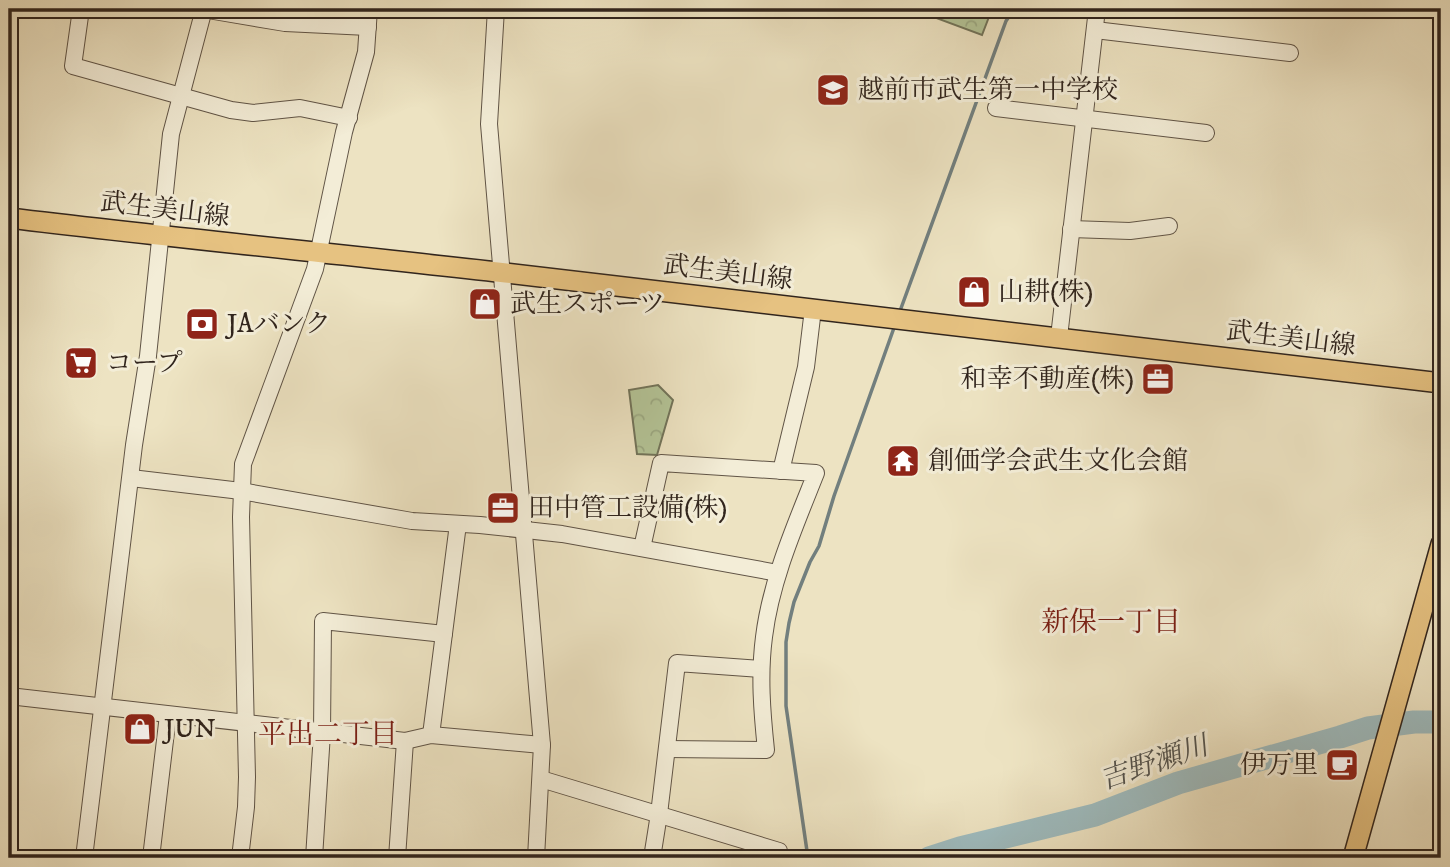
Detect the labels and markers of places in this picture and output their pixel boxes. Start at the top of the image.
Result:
school or university icon: 越前市武生第一中学校 [814,71,852,109]
place label: 越前市武生第一中学校 [858,74,1118,107]
shop icon: 山耕(株) [955,273,993,311]
place label: 山耕(株) [998,276,1093,309]
shop icon: 武生スポーツ [466,285,504,323]
place label: 武生スポーツ [510,288,665,321]
bank icon: JAバンク [183,305,221,343]
place label: JAバンク [225,308,331,341]
supermarket icon: コープ [62,344,100,382]
place label: コープ [106,347,183,380]
office icon: 和幸不動産(株) [1139,360,1177,398]
place label: 和幸不動産(株) [961,363,1134,396]
temple icon: 創価学会武生文化会館 [884,442,922,480]
place label: 創価学会武生文化会館 [928,445,1188,478]
office icon: 田中管工設備(株) [484,489,522,527]
place label: 田中管工設備(株) [528,492,727,525]
shop icon: JUN [121,710,159,748]
place label: JUN [162,713,216,746]
cafe icon: 伊万里 [1323,746,1361,784]
place label: 伊万里 [1240,749,1318,782]

